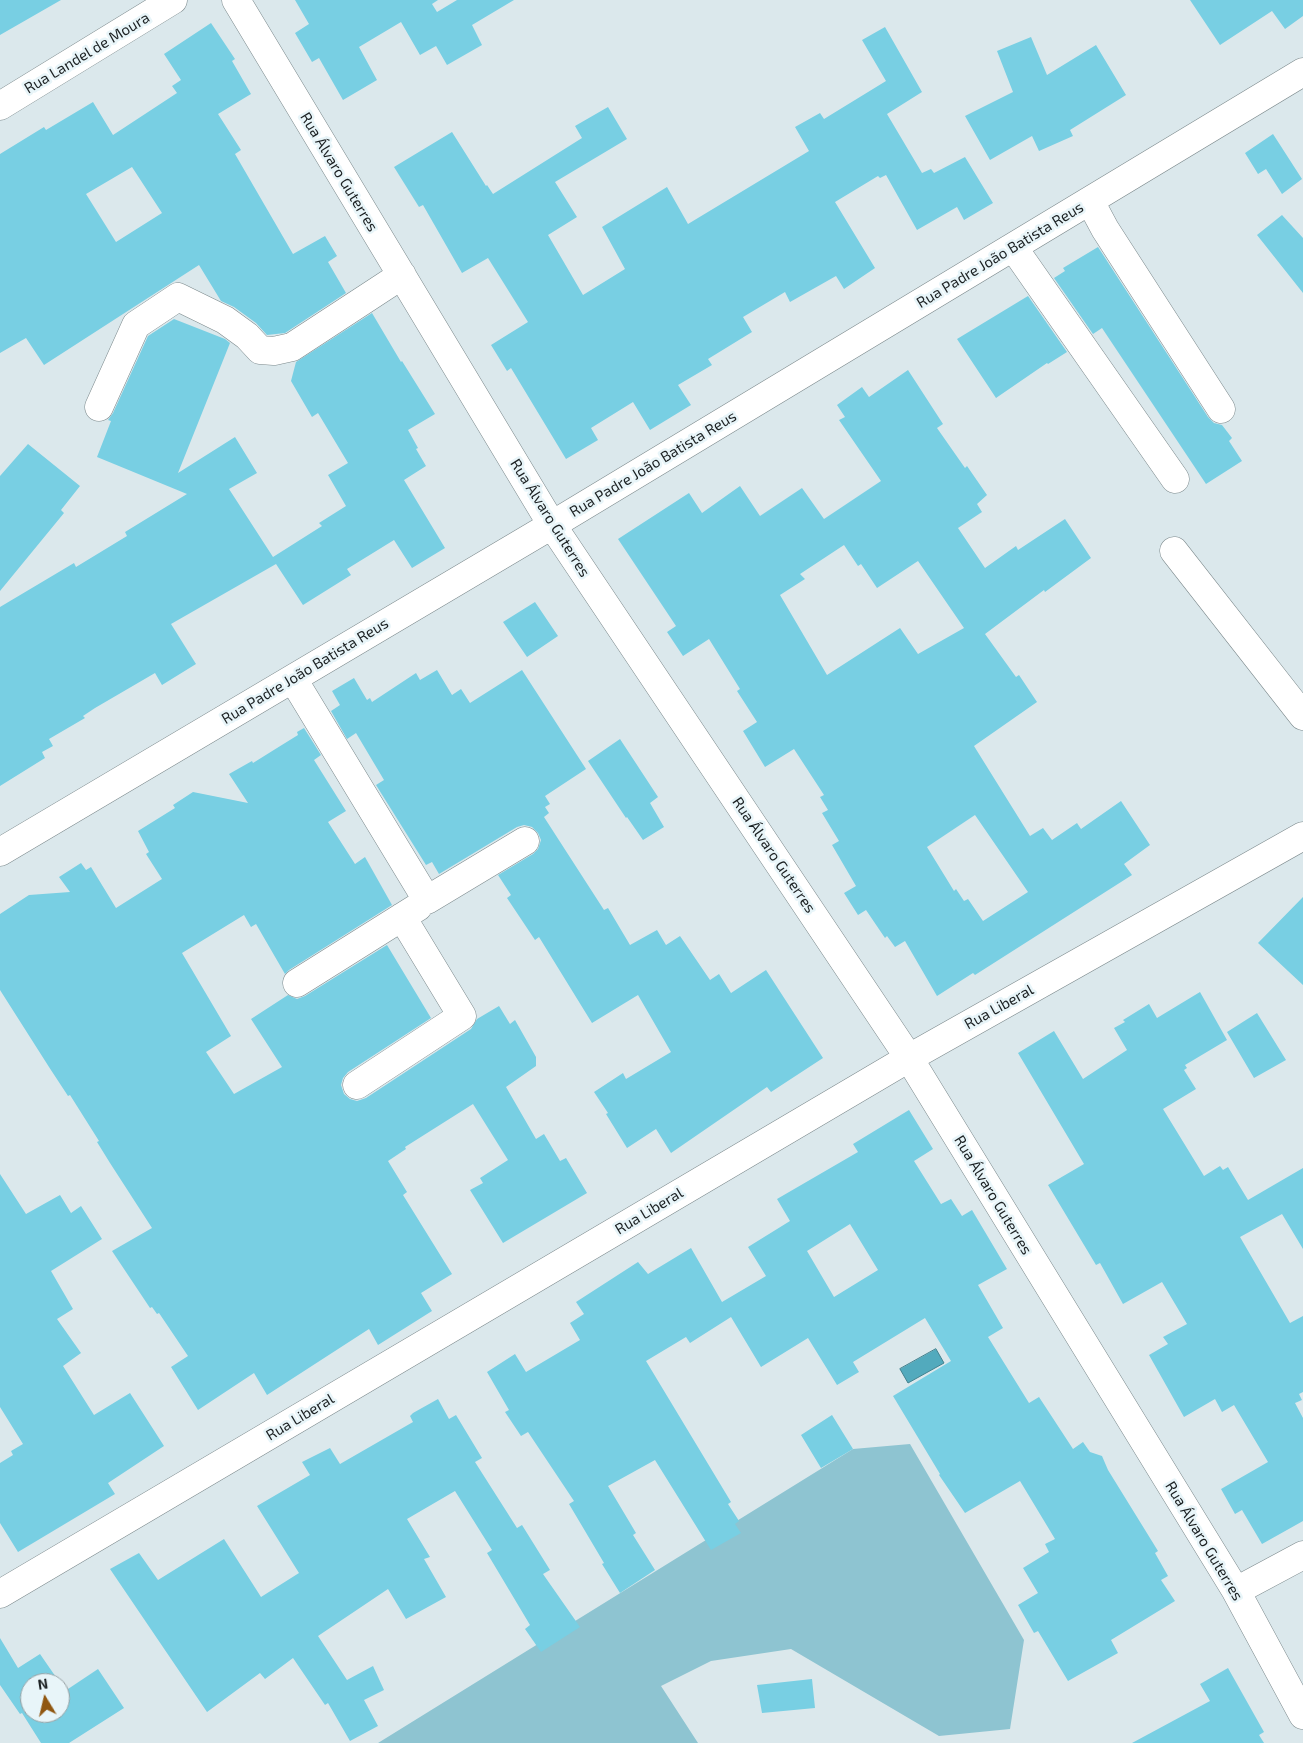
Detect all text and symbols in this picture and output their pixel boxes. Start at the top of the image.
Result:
street label: Rua Landel de Moura [21,8,153,98]
street label: Rua Álvaro Guterres [296,109,382,235]
street label: Rua Padre João Batista Reus [913,198,1087,312]
street label: Rua Padre João Batista Reus [566,407,740,521]
street label: Rua Álvaro Guterres [506,456,594,580]
street label: Rua Padre João Batista Reus [218,614,392,728]
street label: Rua Álvaro Guterres [729,794,819,916]
street label: Rua Liberal [961,981,1037,1033]
street label: Rua Álvaro Guterres [950,1132,1036,1258]
street label: Rua Liberal [612,1184,686,1238]
street label: Rua Liberal [263,1390,337,1444]
street label: Rua Álvaro Guterres [1161,1478,1247,1604]
north arrow [20,1673,70,1723]
text: N [36,1674,49,1693]

